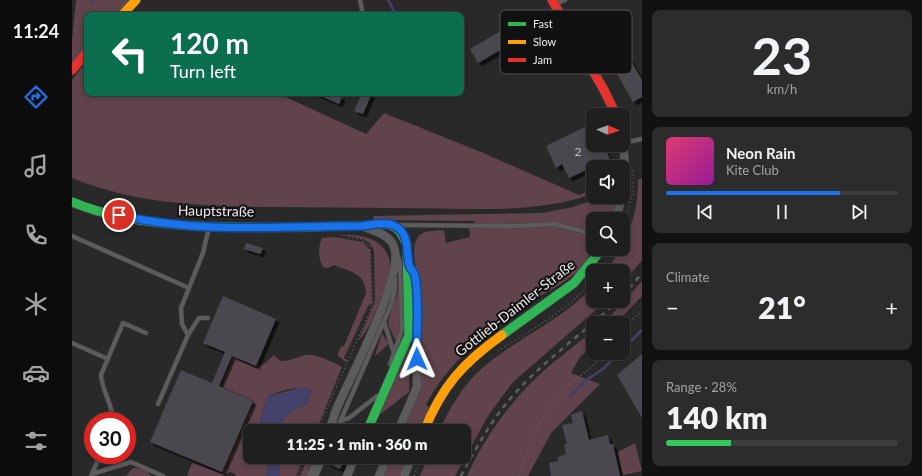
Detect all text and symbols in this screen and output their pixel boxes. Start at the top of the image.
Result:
legend [500,10,632,74]
text: Fast [533,17,553,30]
text: 11:24 [13,20,59,42]
text: 23 [752,24,812,86]
text: 120 m [170,26,249,60]
icon: left [104,28,156,80]
text: Slow [533,35,557,48]
text: Jam [533,53,552,66]
text: Turn left [170,60,236,82]
text: km/h [767,81,797,97]
icon: directions [22,83,50,111]
north arrow [586,108,630,152]
map controls [586,108,630,360]
house number: 2 [575,144,582,159]
text: Neon Rain [726,144,795,162]
icon: music [22,152,50,180]
button: sound [586,160,630,204]
text: Kite Club [726,162,779,178]
pin [102,198,136,232]
street label: Hauptstraße [178,201,254,220]
icon: previous [694,201,716,223]
icon: pause [771,201,793,223]
icon: next [848,201,870,223]
icon: arrive [108,204,130,226]
button: search [586,212,630,256]
icon: phone [22,221,50,249]
street label: Gottlieb-Daimler-Straße [451,256,578,360]
button: + [586,264,630,308]
text: Climate [666,269,709,285]
text: 21° [758,289,806,325]
icon: climate [22,290,50,318]
text: − [666,294,679,321]
text: + [885,294,898,321]
button: − [586,316,630,360]
position arrow [396,338,438,380]
icon: car [22,359,50,387]
text: Range · 28% [666,379,737,395]
text: 140 km [666,399,767,435]
speed limit sign: 30 [84,412,136,464]
icon: filters [22,427,50,455]
text: 11:25 · 1 min · 360 m [286,435,428,453]

